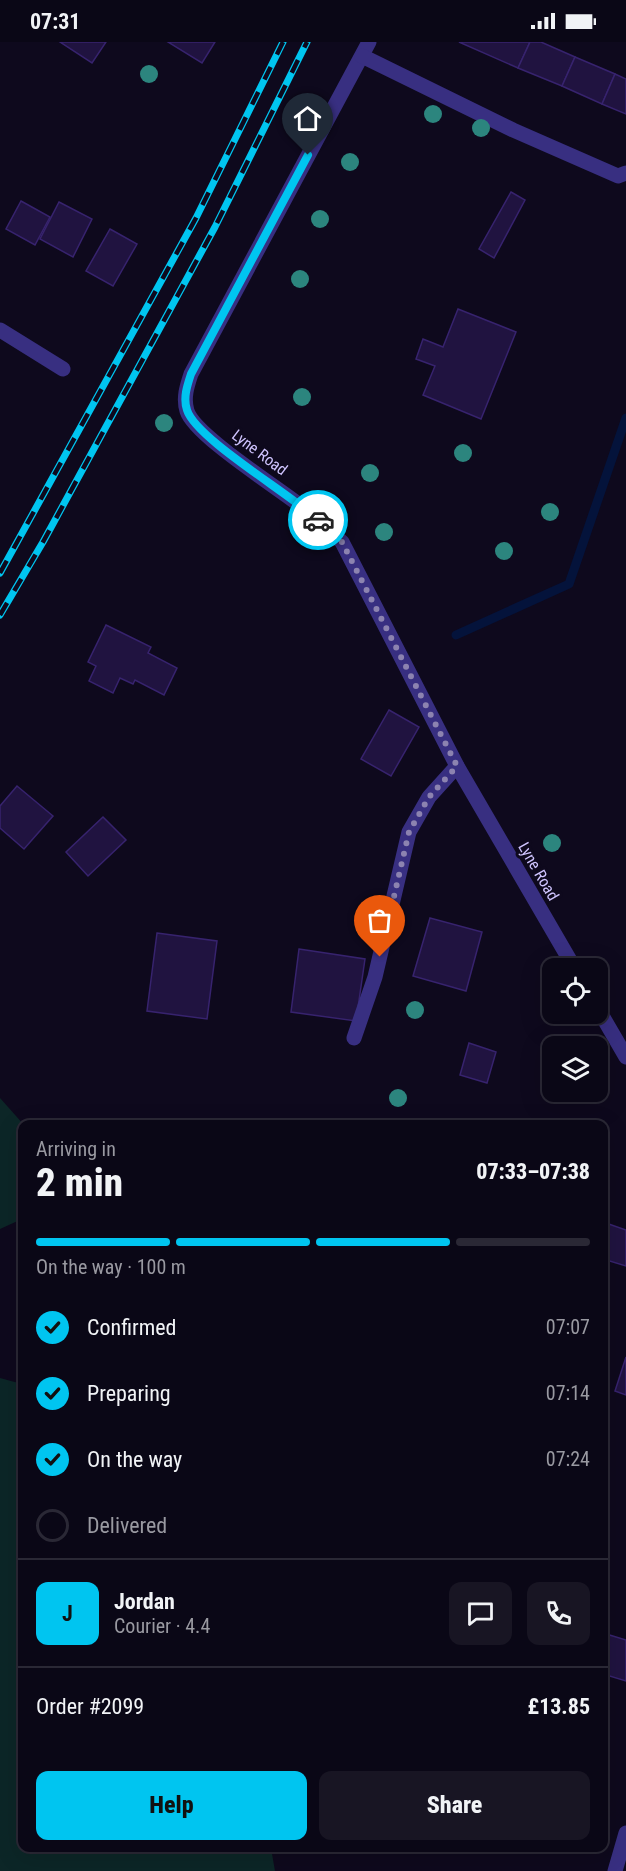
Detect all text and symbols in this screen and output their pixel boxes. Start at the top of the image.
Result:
text: 07:31 [30,9,81,34]
pin [282,93,333,155]
icon: home [291,102,324,135]
street label: Lyne Road [228,425,291,479]
courier [288,490,348,550]
icon: car [302,504,335,537]
street label: Lyne Road [514,839,563,904]
pin [354,895,405,957]
icon: bag [363,904,396,937]
map controls [542,958,608,1102]
button: locate [542,958,608,1024]
button: layers [542,1036,608,1102]
text: Arriving in [36,1137,116,1161]
text: 07:33–07:38 [476,1159,590,1184]
text: 2 min [36,1160,123,1206]
text: On the way · 100 m [36,1255,186,1279]
icon: check [36,1311,69,1344]
text: Confirmed [87,1315,176,1340]
text: 07:07 [546,1315,590,1339]
icon: check [36,1377,69,1410]
text: Preparing [87,1381,171,1406]
text: 07:14 [546,1381,590,1405]
icon: check [36,1443,69,1476]
text: On the way [87,1447,182,1472]
text: 07:24 [546,1447,590,1471]
text: Delivered [87,1513,167,1538]
button: chat [449,1582,512,1645]
button: phone [527,1582,590,1645]
text: Jordan [114,1589,175,1614]
text: J [62,1601,73,1626]
text: Courier · 4.4 [114,1614,210,1638]
text: Order #2099 [36,1694,144,1719]
text: £13.85 [528,1694,590,1719]
button: Help [36,1771,307,1840]
button: Share [319,1771,590,1840]

